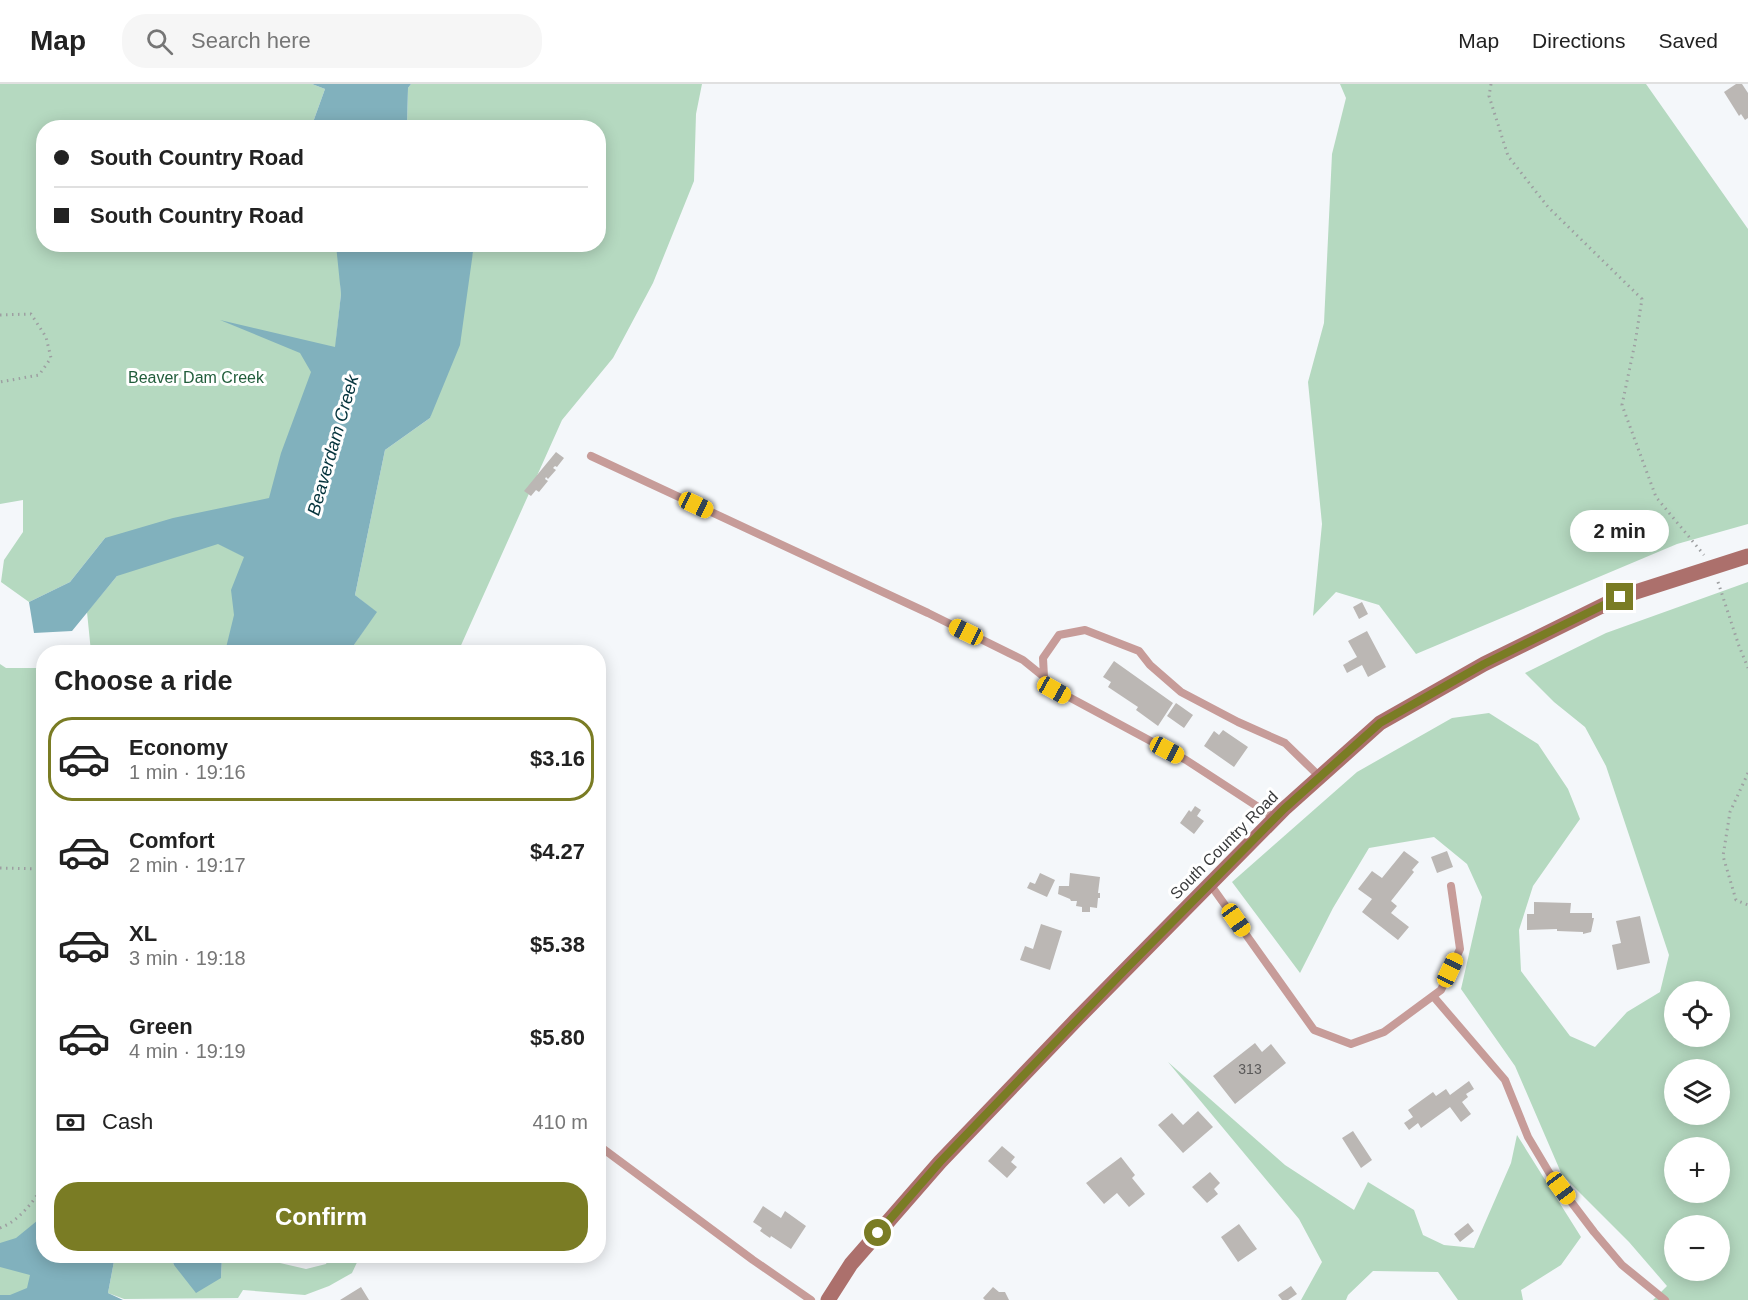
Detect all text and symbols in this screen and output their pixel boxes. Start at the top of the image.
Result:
search box [122,14,542,68]
text: Map [30,25,86,56]
icon: search [143,25,176,58]
text: Search here [191,28,311,53]
text: Map [1458,29,1499,52]
text: Directions [1532,29,1625,52]
text: Saved [1658,29,1718,52]
text: South Country Road [90,145,304,170]
text: South Country Road [90,203,304,228]
park label: Beaver Dam Creek [128,369,265,386]
water label: Beaverdam Creek [303,372,363,517]
car [676,489,716,521]
callout: 2 min [1570,510,1670,552]
text: 2 min [1593,520,1646,542]
route end [1606,583,1633,610]
car [946,616,986,648]
text: Choose a ride [54,666,233,696]
car [1034,673,1074,707]
icon: car [57,732,111,786]
car [1147,734,1187,766]
text: Economy [129,735,228,760]
text: $3.16 [530,746,585,771]
text: 1 min · 19:16 [129,761,246,783]
street label: South Country Road [1167,788,1281,902]
icon: car [57,825,111,879]
text: Comfort [129,828,215,853]
text: $4.27 [530,839,585,864]
text: 2 min · 19:17 [129,854,246,876]
car [1218,900,1254,940]
icon: car [57,918,111,972]
text: XL [129,921,157,946]
text: $5.38 [530,932,585,957]
text: 3 min · 19:18 [129,947,246,969]
car [1434,950,1466,990]
map controls [1664,981,1730,1281]
button: locate [1664,981,1730,1047]
icon: car [57,1011,111,1065]
text: Green [129,1014,193,1039]
text: $5.80 [530,1025,585,1050]
text: 4 min · 19:19 [129,1040,246,1062]
button: layers [1664,1059,1730,1125]
house number: 313 [1238,1061,1262,1077]
icon: cash [54,1106,87,1139]
text: Cash [102,1109,153,1134]
text: 410 m [532,1111,588,1133]
button: + [1664,1137,1730,1203]
car [1543,1168,1579,1208]
button: Confirm [54,1182,588,1251]
button: − [1664,1215,1730,1281]
route start [864,1219,891,1246]

